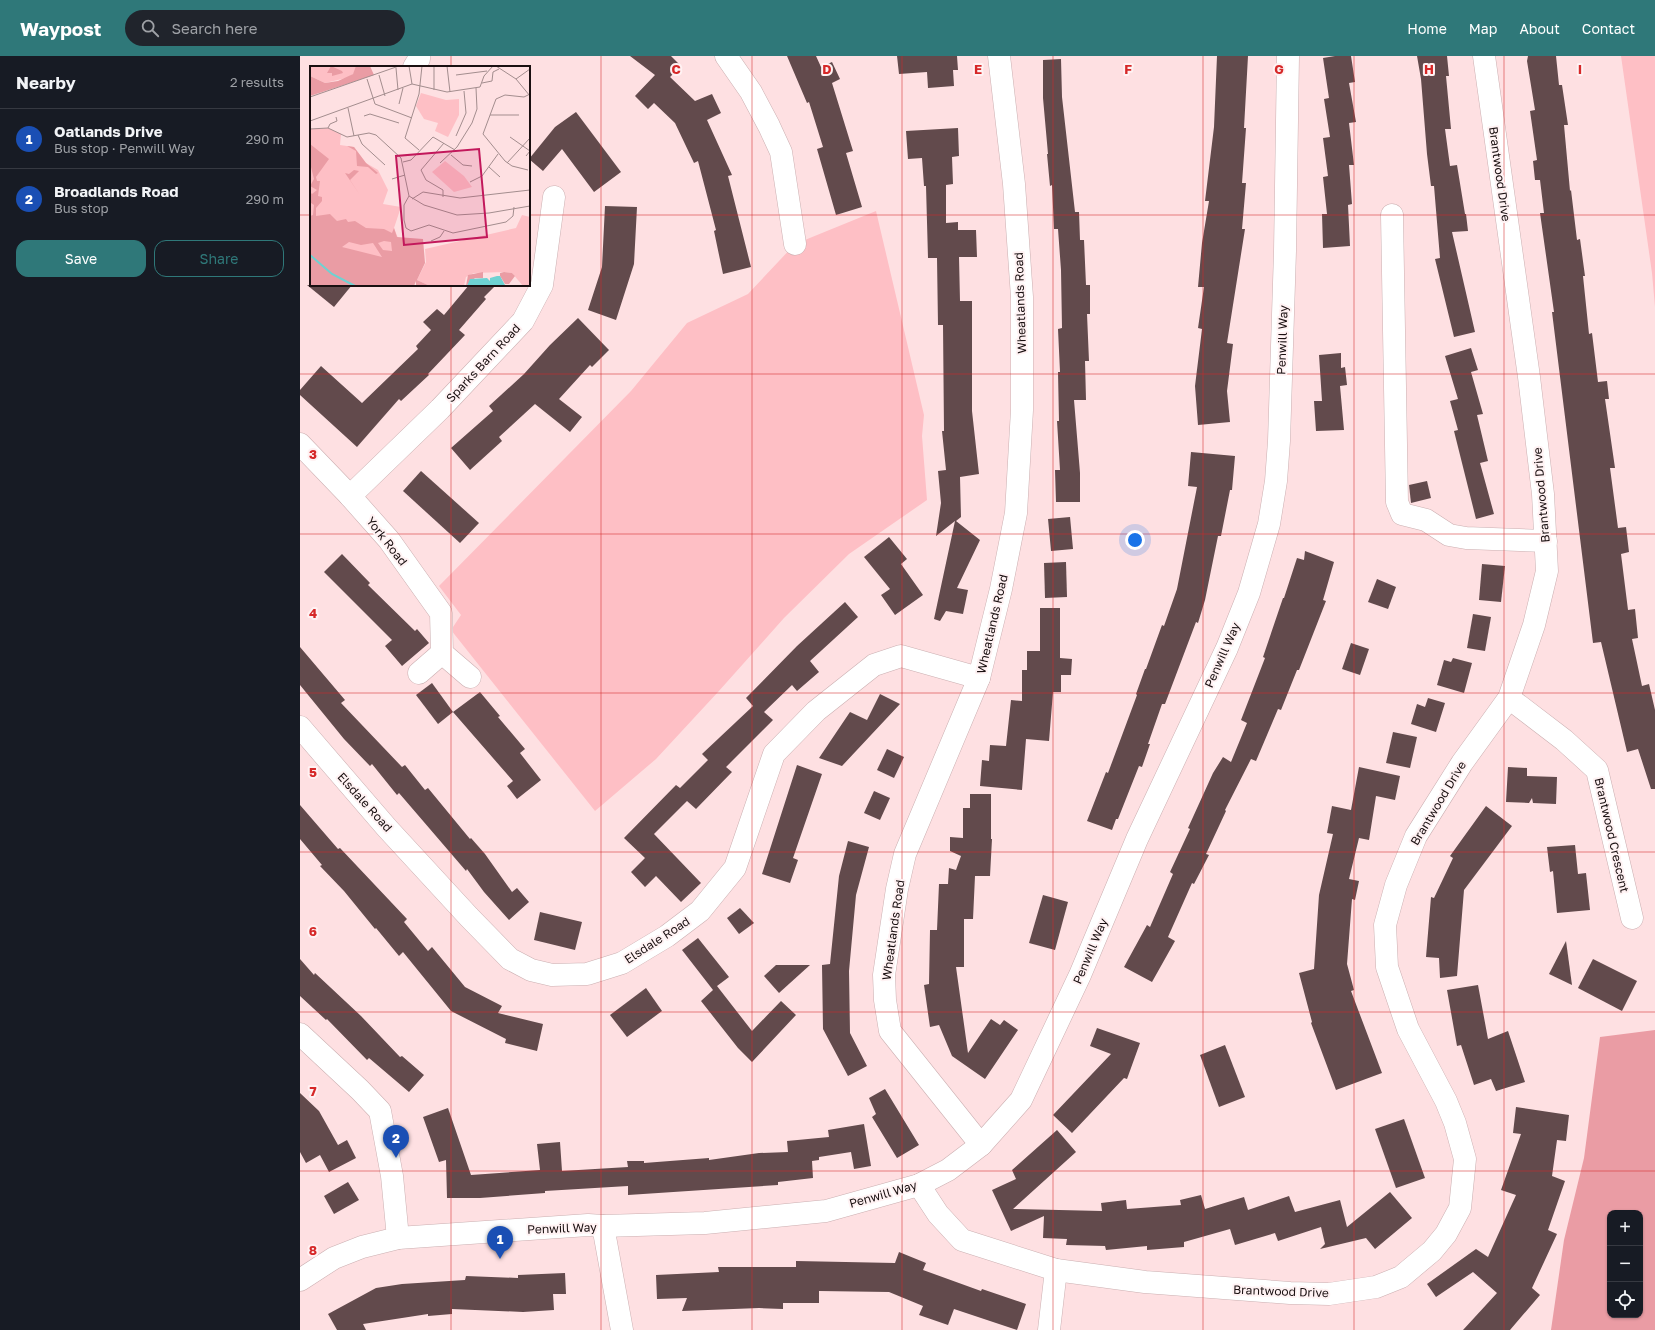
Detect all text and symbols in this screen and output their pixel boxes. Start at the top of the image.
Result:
search box [125,10,405,46]
text: Waypost [20,17,101,40]
icon: search [139,17,161,39]
text: Search here [171,19,257,37]
text: Home [1407,20,1447,37]
text: Map [1469,20,1497,37]
text: About [1519,20,1560,37]
text: Contact [1582,20,1635,37]
text: C [671,61,681,77]
text: D [822,61,832,77]
text: E [974,61,982,77]
text: F [1124,61,1132,77]
text: G [1274,61,1284,77]
text: H [1424,61,1434,77]
text: I [1578,61,1582,77]
inset map [310,66,530,286]
text: Nearby [16,72,76,93]
text: 2 results [230,74,284,90]
text: Oatlands Drive [54,122,163,140]
street label: Brantwood Drive [1486,126,1514,222]
text: 1 [26,131,32,147]
text: 290 m [246,131,284,147]
text: Bus stop · Penwill Way [54,140,195,156]
text: Broadlands Road [54,182,178,200]
text: 2 [25,191,33,207]
text: 290 m [246,191,284,207]
text: Bus stop [54,200,109,216]
button: Save [16,240,146,277]
button: Share [154,240,284,277]
street label: Wheatlands Road [1011,252,1029,354]
street label: Penwill Way [1273,305,1291,375]
street label: Sparks Barn Road [443,321,523,405]
text: 3 [309,446,317,462]
street label: Brantwood Drive [1529,447,1553,543]
street label: York Road [363,514,411,568]
your location [1125,530,1145,550]
street label: Wheatlands Road [973,573,1011,675]
text: 4 [309,605,317,621]
street label: Penwill Way [1201,620,1243,690]
street label: Brantwood Drive [1407,758,1469,848]
text: 5 [309,764,317,780]
street label: Elsdale Road [334,769,396,835]
street label: Brantwood Crescent [1591,776,1633,894]
street label: Wheatlands Road [879,879,907,981]
street label: Elsdale Road [622,913,692,967]
street label: Penwill Way [1069,916,1111,986]
text: 6 [309,923,317,939]
text: 7 [309,1083,317,1099]
pin: 2 [383,1125,409,1158]
street label: Penwill Way [847,1177,919,1211]
map controls [1607,1210,1643,1318]
button: + [1607,1210,1643,1246]
street label: Penwill Way [527,1219,597,1237]
pin: 1 [487,1226,513,1259]
text: 8 [309,1242,317,1258]
button: − [1607,1246,1643,1282]
street label: Brantwood Drive [1233,1282,1329,1300]
button: locate [1607,1282,1643,1318]

